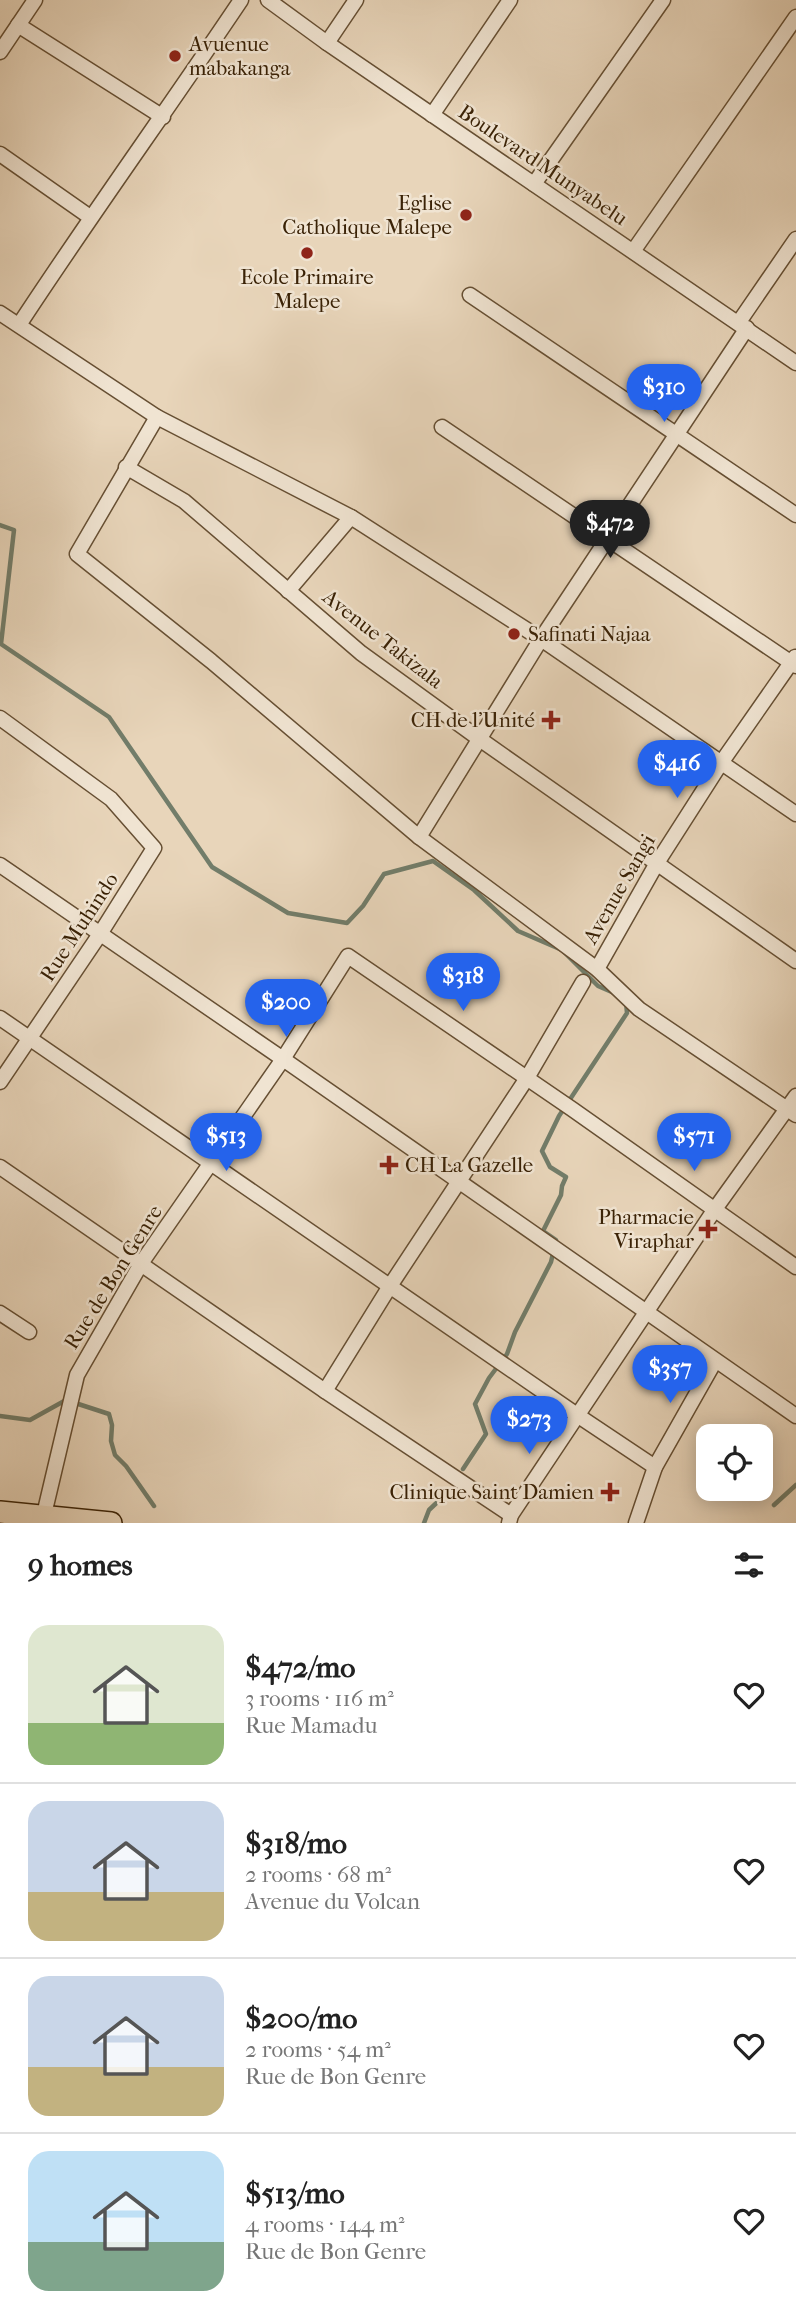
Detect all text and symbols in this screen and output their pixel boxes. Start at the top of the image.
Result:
place label: Avuenue mabakanga [188,32,291,80]
marker: Avuenue mabakanga [167,48,183,64]
street label: Boulevard Munyabelu [454,100,632,230]
place label: Eglise Catholique Malepe [282,191,452,239]
marker: Eglise Catholique Malepe [458,207,474,223]
marker: Ecole Primaire Malepe [299,245,315,261]
place label: Ecole Primaire Malepe [240,265,374,313]
pin: $310 [623,364,705,424]
text: $310 [643,373,685,400]
pin: $472 [569,500,651,560]
text: $472 [586,509,634,536]
street label: Avenue Takizala [317,584,448,694]
place label: Safinati Najaa [528,622,651,646]
marker: Safinati Najaa [506,626,522,642]
place label: CH de l'Unité [411,708,535,732]
marker: CH de l'Unité [541,710,561,730]
pin: $416 [636,740,718,800]
text: $416 [654,749,700,776]
street label: Avenue Sangi [577,830,660,949]
street label: Rue Muhindo [35,868,123,986]
pin: $318 [422,954,504,1013]
text: $318 [442,962,484,989]
pin: $200 [245,979,327,1039]
text: $200 [261,988,311,1015]
pin: $513 [185,1114,267,1173]
pin: $571 [653,1114,735,1173]
text: $513 [206,1122,246,1149]
text: $571 [673,1122,715,1149]
place label: CH La Gazelle [405,1153,533,1177]
marker: CH La Gazelle [379,1155,399,1175]
street label: Rue de Bon Genre [59,1201,167,1353]
place label: Pharmacie Viraphar [598,1205,694,1253]
marker: Pharmacie Viraphar [700,1221,716,1237]
pin: $357 [629,1346,711,1405]
text: $357 [648,1354,692,1381]
pin: $273 [488,1396,570,1456]
text: $273 [506,1405,552,1432]
map controls [696,1424,773,1501]
button: locate [696,1424,773,1501]
place label: Clinique Saint Damien [389,1480,594,1504]
marker: Clinique Saint Damien [600,1482,620,1502]
icon: filters [730,1546,768,1584]
text: 9 homes [28,1548,133,1583]
text: $472/mo [245,1650,356,1685]
icon: home [84,1653,168,1737]
icon: heart [730,1676,768,1714]
text: 3 rooms · 116 m² [245,1685,394,1712]
text: Rue Mamadu [245,1712,377,1739]
text: $318/mo [245,1826,347,1861]
icon: home [84,1829,168,1913]
icon: heart [730,1852,768,1890]
text: 2 rooms · 68 m² [245,1861,391,1888]
text: Avenue du Volcan [245,1888,420,1915]
text: $200/mo [245,2001,357,2036]
icon: home [84,2004,168,2088]
icon: heart [730,2027,768,2065]
text: 2 rooms · 54 m² [245,2036,391,2063]
text: Rue de Bon Genre [245,2063,426,2090]
text: $513/mo [245,2176,345,2211]
icon: home [84,2179,168,2263]
icon: heart [730,2202,768,2240]
text: 4 rooms · 144 m² [245,2211,405,2238]
text: Rue de Bon Genre [245,2238,426,2265]

